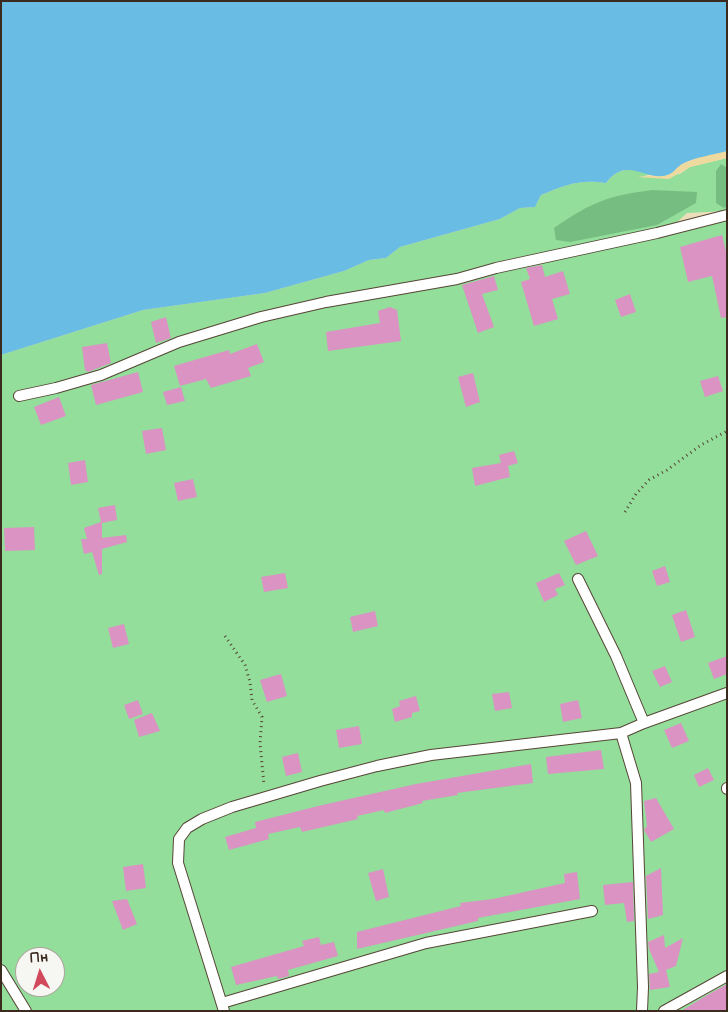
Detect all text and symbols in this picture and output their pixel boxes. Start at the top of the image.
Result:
north arrow [15,947,65,997]
text: Пн [29,948,49,967]

